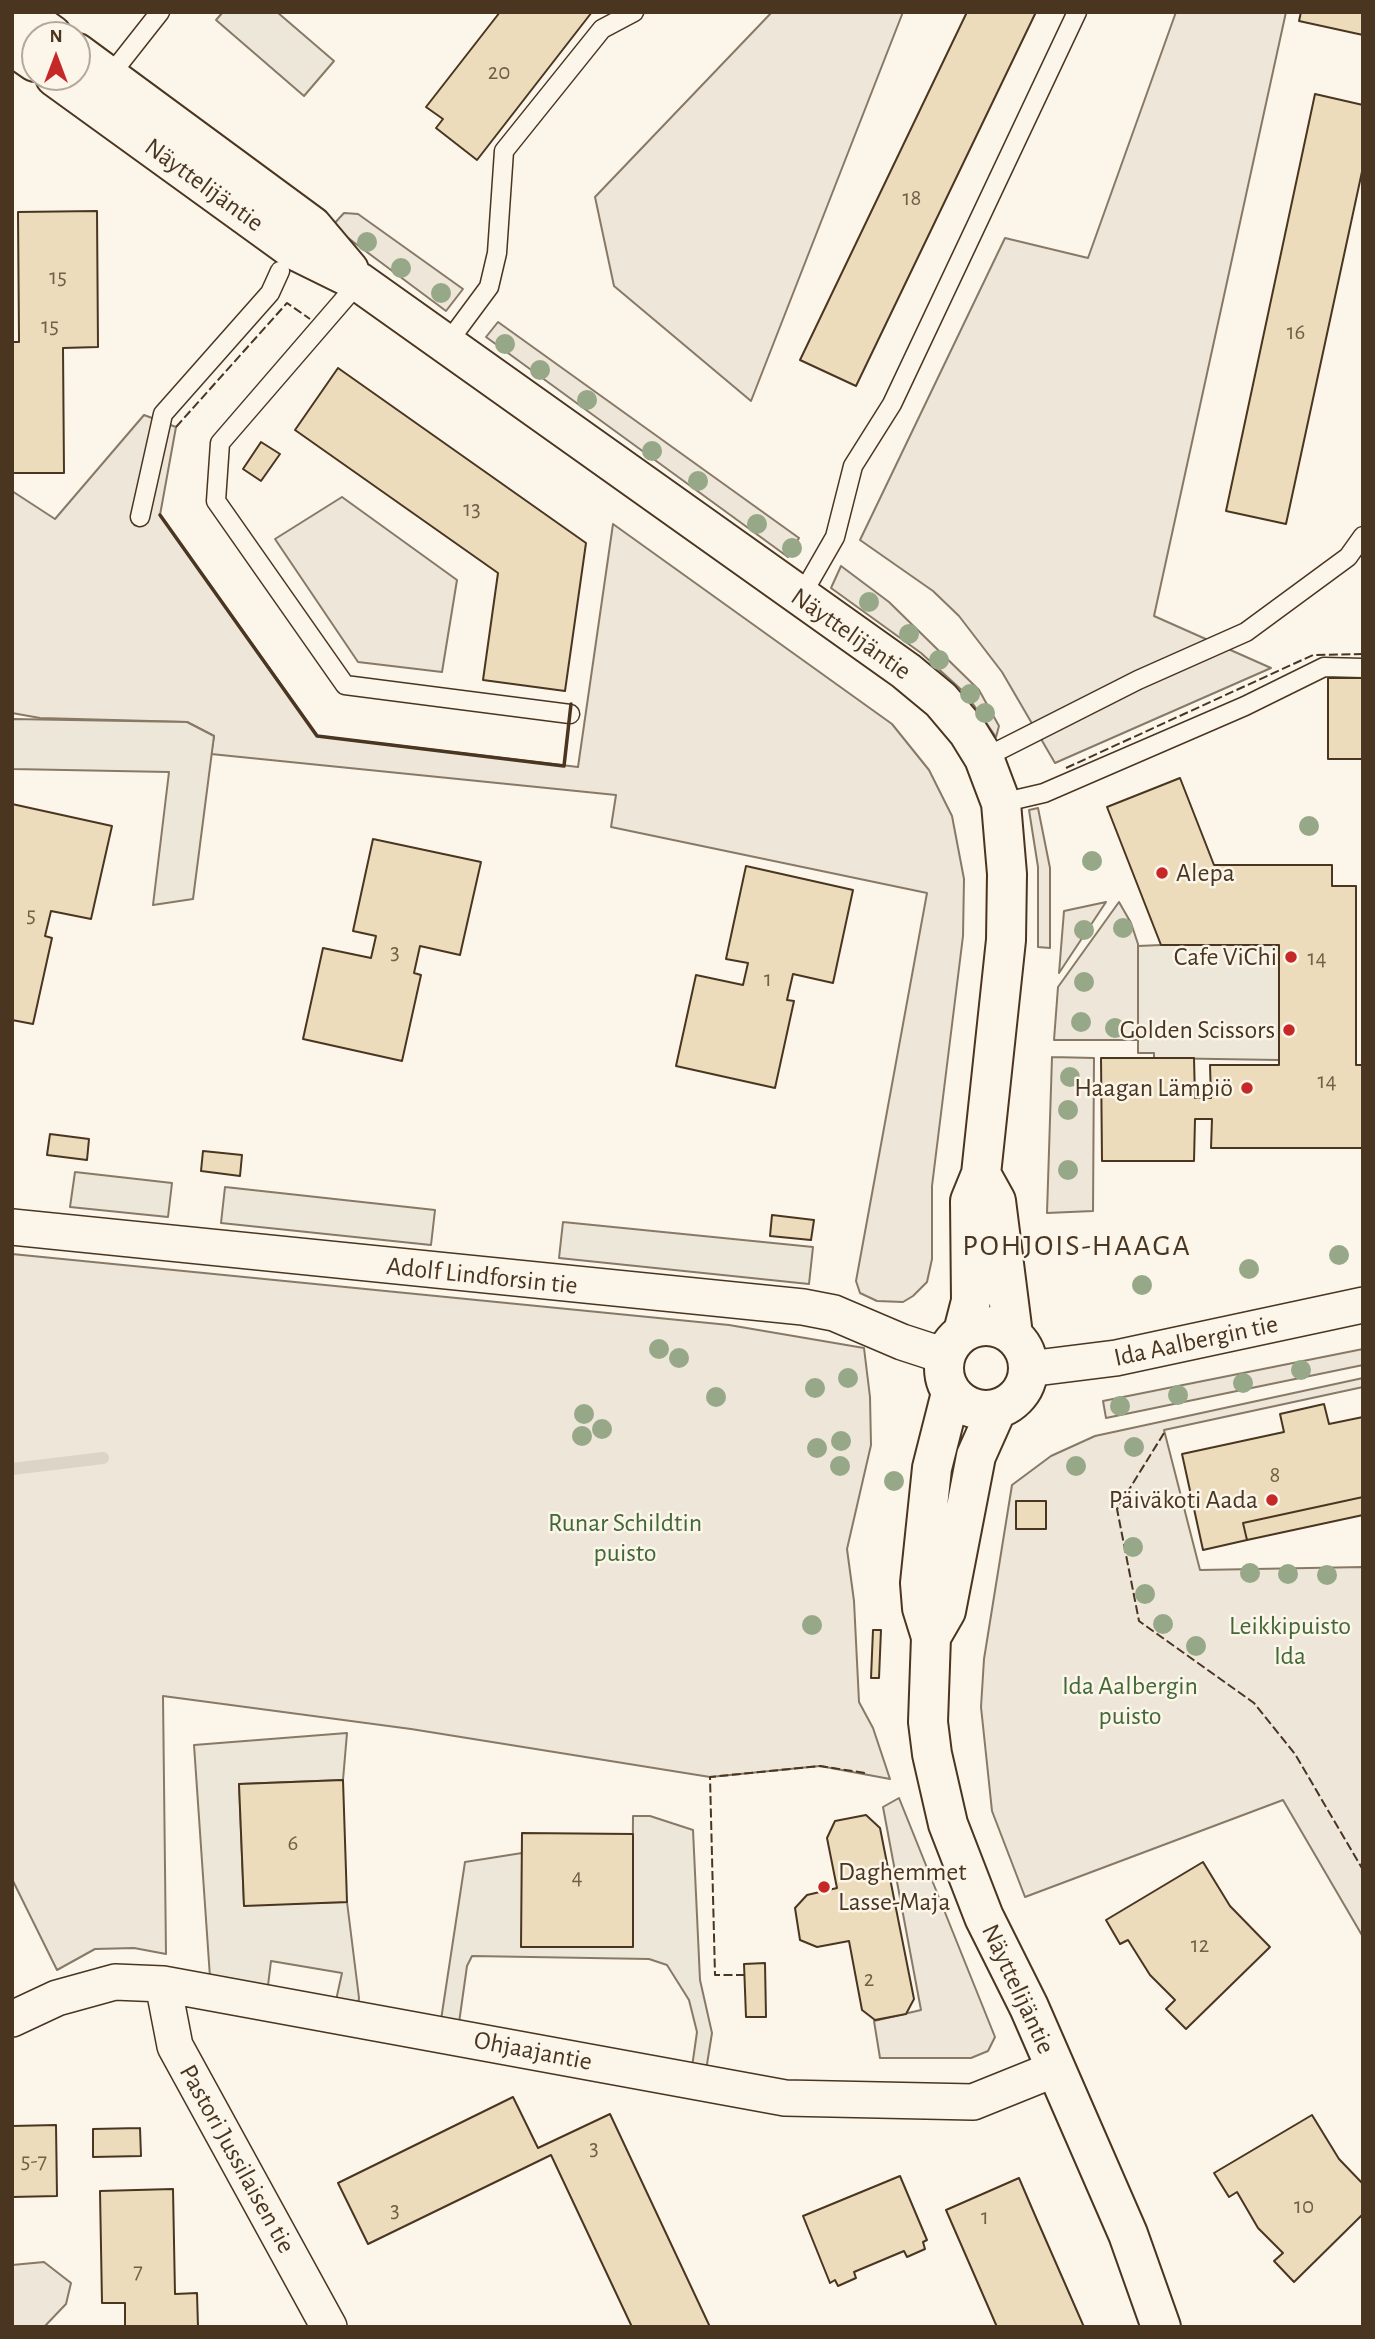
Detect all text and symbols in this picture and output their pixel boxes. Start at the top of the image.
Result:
north arrow [21,21,91,91]
text: N [49,27,63,46]
house number: 20 [488,58,510,86]
street label: Näyttelijäntie [138,131,270,239]
house number: 18 [903,184,921,212]
house number: 15 [49,263,67,291]
house number: 15 [41,312,59,340]
house number: 16 [1287,318,1305,346]
house number: 13 [463,495,481,523]
street label: Näyttelijäntie [785,581,917,687]
place label: Alepa [1176,857,1235,889]
marker: Alepa [1154,865,1170,881]
house number: 5 [26,901,36,929]
house number: 3 [390,938,400,966]
place label: Cafe ViChi [1174,941,1277,973]
house number: 14 [1308,944,1326,972]
marker: Cafe ViChi [1283,949,1299,965]
house number: 1 [764,965,772,993]
place label: Golden Scissors [1120,1014,1275,1046]
marker: Golden Scissors [1281,1022,1297,1038]
house number: 14 [1318,1067,1336,1095]
place label: Haagan Lämpiö [1074,1072,1233,1104]
marker: Haagan Lämpiö [1239,1080,1255,1096]
district label: POHJOIS-HAAGA [964,1228,1190,1264]
street label: Adolf Lindforsin tie [385,1250,579,1302]
street label: Ida Aalbergin tie [1111,1308,1281,1374]
house number: 8 [1270,1461,1280,1489]
place label: Päiväkoti Aada [1109,1484,1258,1516]
marker: Päiväkoti Aada [1264,1492,1280,1508]
park label: Runar Schildtin puisto [548,1507,702,1568]
park label: Leikkipuisto Ida [1229,1610,1351,1672]
park label: Ida Aalbergin puisto [1062,1670,1198,1732]
house number: 6 [288,1829,298,1857]
place label: Daghemmet Lasse-Maja [838,1856,967,1918]
house number: 4 [571,1863,583,1891]
marker: Daghemmet Lasse-Maja [816,1879,832,1895]
street label: Näyttelijäntie [974,1919,1062,2059]
house number: 12 [1191,1931,1209,1959]
house number: 2 [864,1965,874,1993]
street label: Ohjaajantie [471,2024,595,2078]
street label: Pastori Jussilaisen tie [172,2059,302,2259]
house number: 3 [589,2134,599,2162]
house number: 5-7 [21,2147,47,2175]
house number: 10 [1294,2192,1314,2220]
house number: 3 [390,2196,400,2224]
house number: 1 [981,2203,989,2231]
house number: 7 [133,2257,143,2285]

